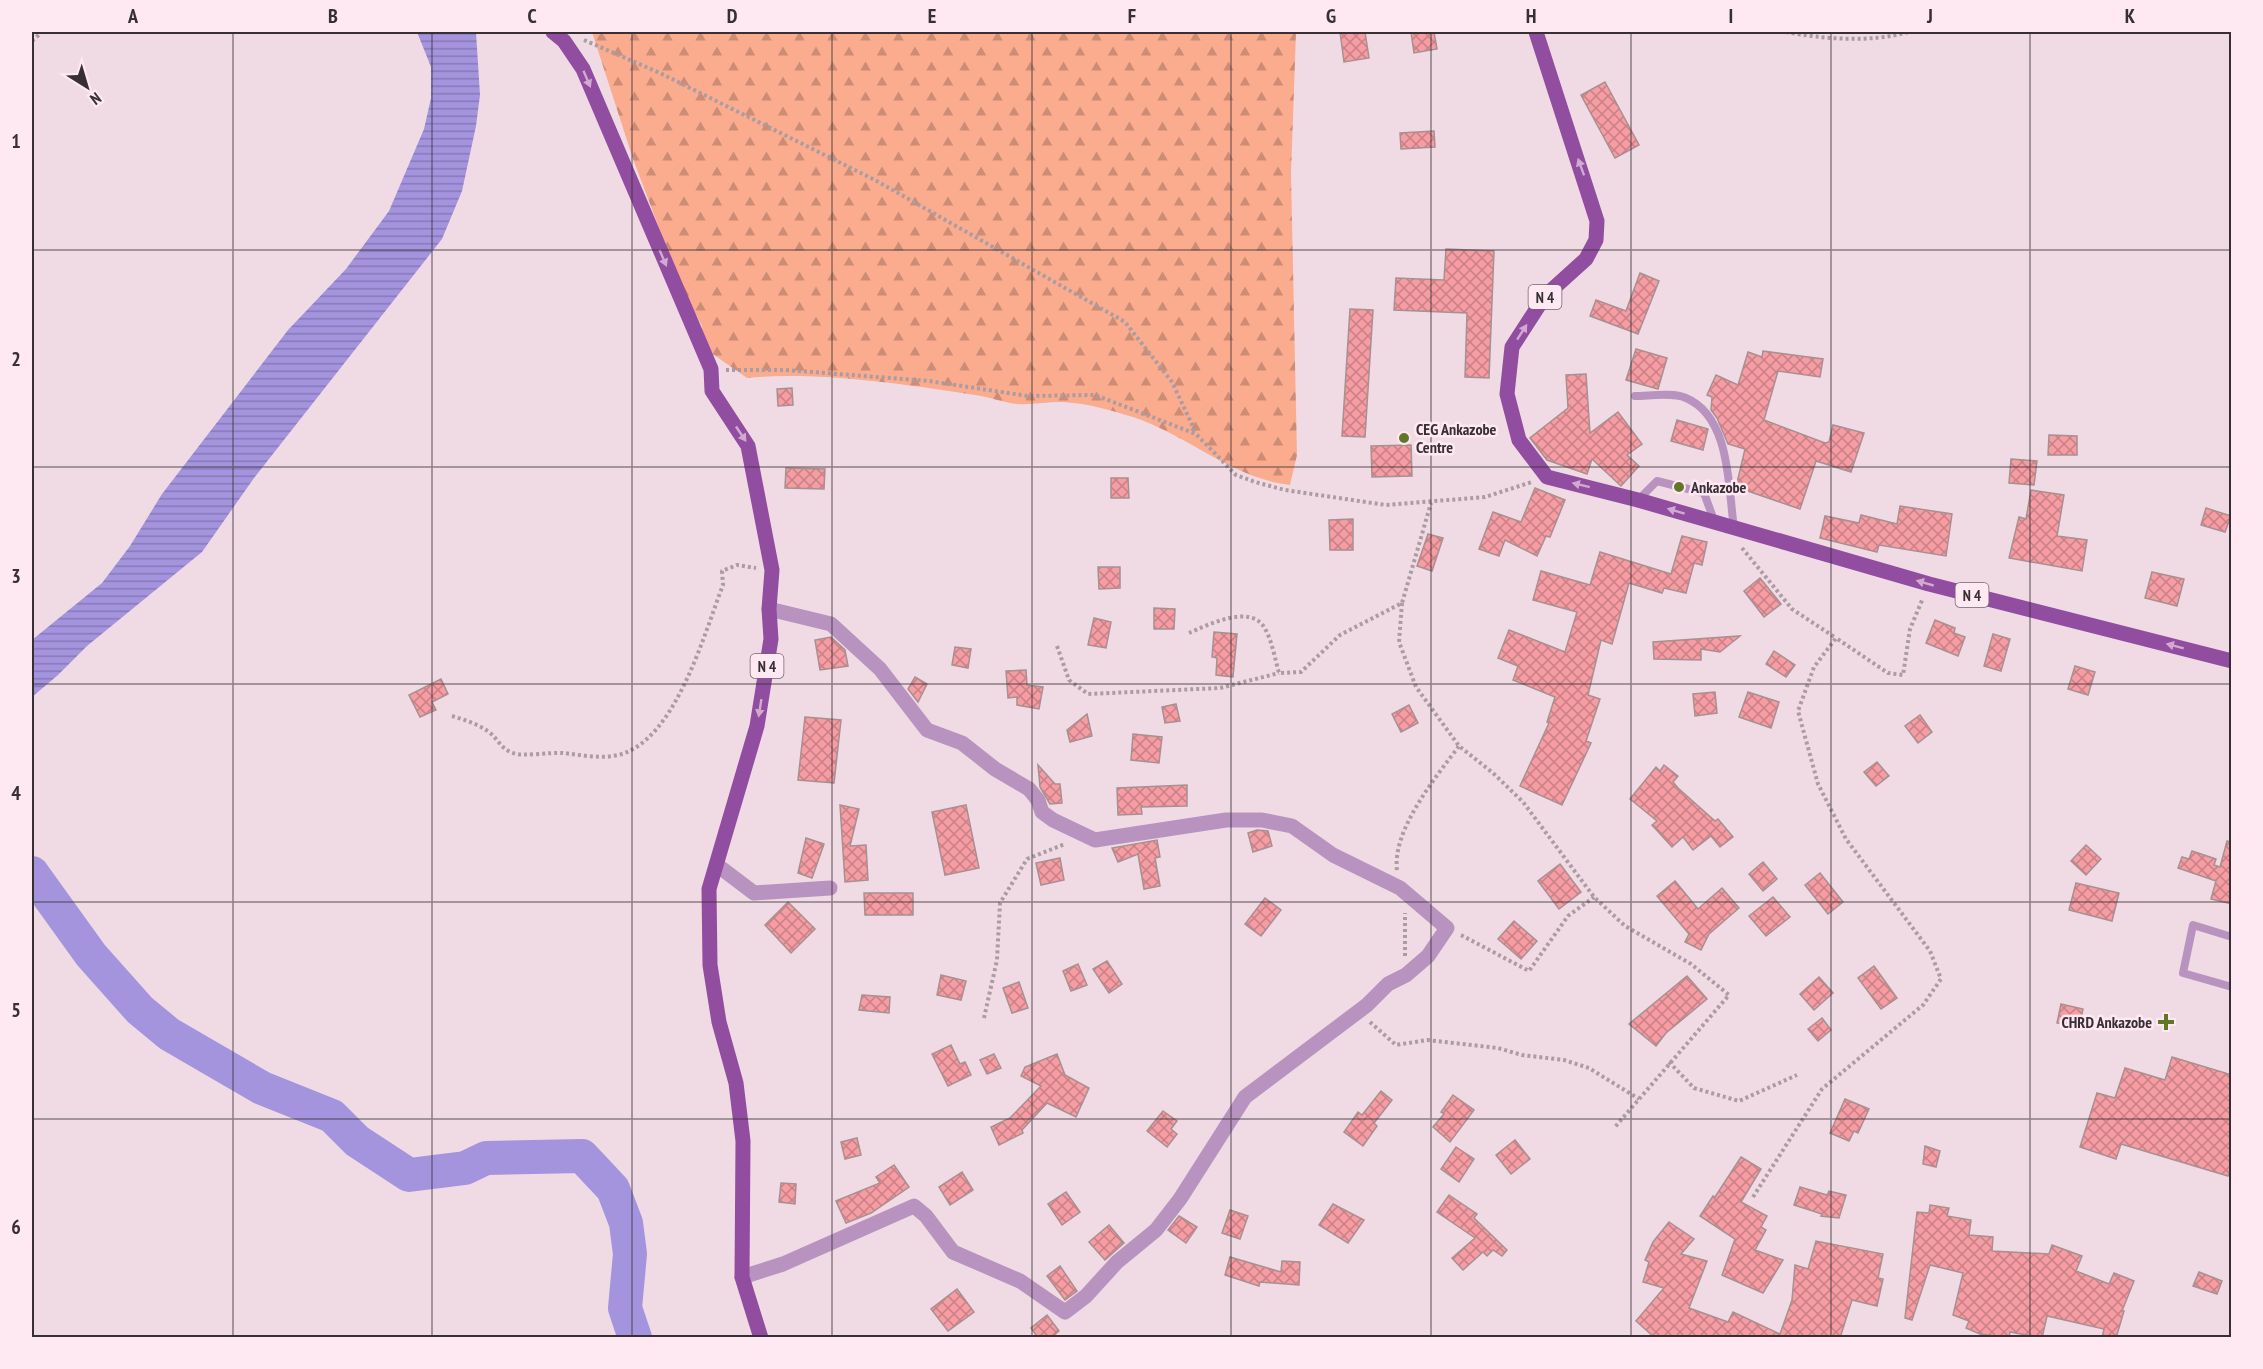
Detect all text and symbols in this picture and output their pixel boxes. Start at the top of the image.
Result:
text: A [127,3,139,29]
text: B [328,3,338,29]
text: C [527,3,537,29]
text: D [727,3,738,29]
text: E [928,3,936,29]
text: F [1128,3,1136,29]
text: G [1326,3,1336,29]
text: H [1526,3,1536,29]
text: I [1729,3,1733,29]
text: J [1926,3,1933,29]
text: K [2125,3,2136,29]
north arrow [57,57,117,117]
one-way arrow [582,70,592,88]
text: N [87,88,105,110]
text: 1 [11,128,21,154]
one-way arrow [1575,158,1585,176]
one-way arrow [659,249,669,267]
road number: N 4 [1528,285,1562,309]
one-way arrow [1516,324,1527,340]
text: 2 [11,346,21,372]
place label: CEG Ankazobe Centre [1416,419,1497,457]
one-way arrow [735,426,747,442]
marker: CEG Ankazobe Centre [1397,431,1411,445]
place label: Ankazobe [1690,477,1747,497]
one-way arrow [1572,480,1591,490]
marker: Ankazobe [1672,480,1686,494]
one-way arrow [1667,506,1685,515]
text: 3 [11,563,21,589]
one-way arrow [1916,578,1934,587]
road number: N 4 [1956,583,1988,607]
one-way arrow [2166,641,2184,651]
road number: N 4 [750,654,783,678]
one-way arrow [755,699,764,718]
text: 4 [11,780,21,806]
text: 5 [11,997,21,1023]
place label: CHRD Ankazobe [2062,1012,2152,1032]
marker: CHRD Ankazobe [2157,1013,2175,1031]
text: 6 [11,1214,21,1240]

